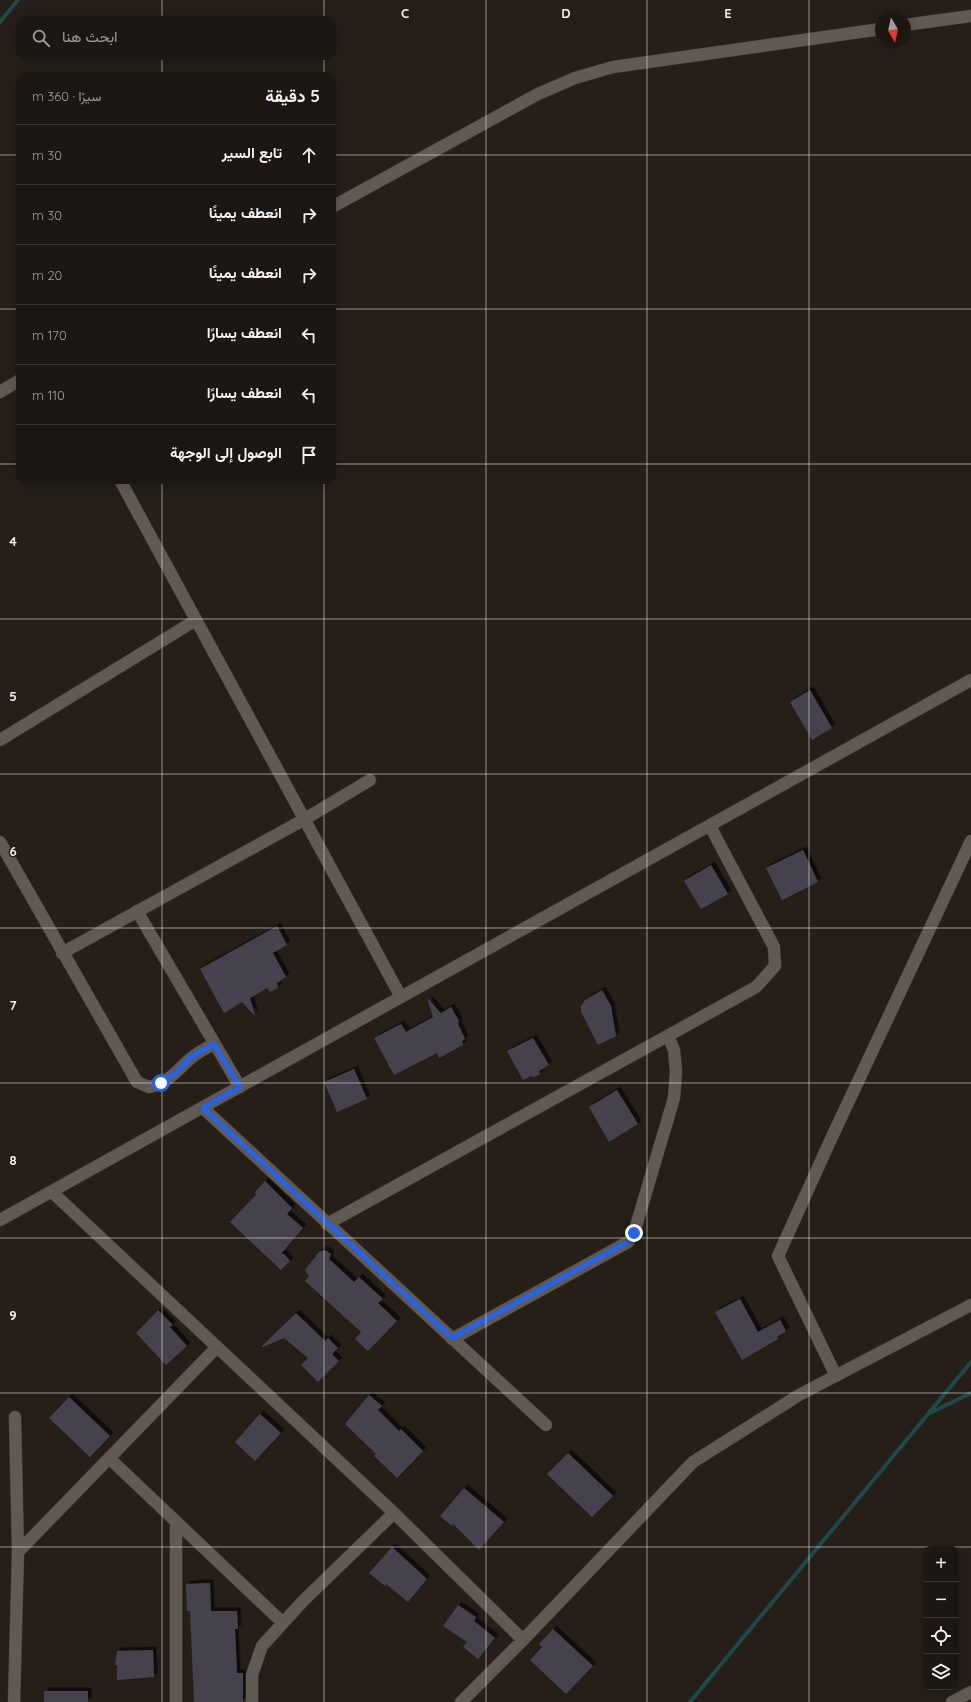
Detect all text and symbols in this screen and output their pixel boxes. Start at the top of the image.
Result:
text: C [401,5,409,21]
text: D [561,5,571,21]
text: E [724,5,732,21]
north arrow [875,12,911,48]
search box [16,16,336,60]
icon: search [30,27,52,49]
text: ابحث هنا [62,27,118,46]
text: 5 دقيقة [265,85,320,106]
text: سيرًا · 360 m [32,88,101,104]
text: تابع السير [222,143,282,162]
icon: ahead [298,144,320,166]
text: 30 m [32,147,62,163]
text: انعطف يمينًا [209,203,282,222]
icon: right [298,204,320,226]
text: 30 m [32,207,62,223]
text: انعطف يمينًا [209,263,282,282]
icon: right [298,264,320,286]
text: 20 m [32,267,62,283]
text: انعطف يسارًا [207,323,282,342]
icon: left [298,324,320,346]
text: 170 m [32,327,67,343]
text: انعطف يسارًا [207,383,282,402]
icon: left [298,384,320,406]
text: 110 m [32,387,65,403]
text: الوصول إلى الوجهة [170,443,282,462]
icon: arrive [298,444,320,466]
text: 4 [9,533,17,549]
text: 5 [9,688,17,704]
text: 6 [9,843,17,859]
text: 7 [9,997,17,1013]
route start [152,1074,170,1092]
text: 8 [9,1152,17,1168]
route end [625,1224,643,1242]
text: 9 [9,1307,17,1323]
map controls [923,1546,959,1690]
button: + [923,1546,959,1582]
button: − [923,1582,959,1618]
button: locate [923,1618,959,1654]
button: layers [923,1654,959,1690]

